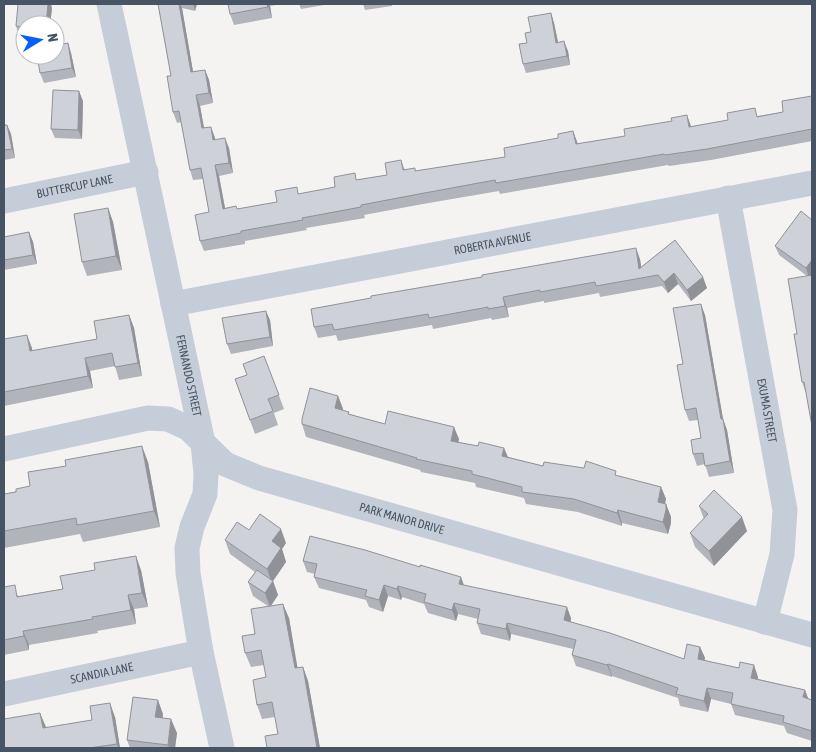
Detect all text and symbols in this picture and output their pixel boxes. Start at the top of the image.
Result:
north arrow [15,15,65,65]
text: N [44,32,61,43]
street label: BUTTERCUP LANE [35,172,114,201]
street label: ROBERTA AVENUE [453,229,532,258]
street label: FERNANDO STREET [173,333,204,418]
street label: EXUMA STREET [754,377,780,444]
street label: PARK MANOR DRIVE [358,500,446,537]
street label: SCANDIA LANE [69,660,134,687]

